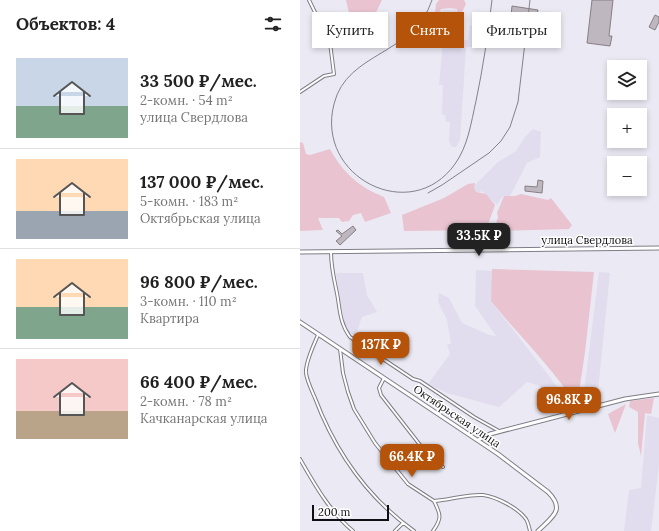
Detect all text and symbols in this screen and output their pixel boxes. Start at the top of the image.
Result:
chip: Купить [312,12,388,48]
chip: Снять [396,12,464,48]
chip: Фильтры [472,12,561,48]
text: Объектов: 4 [16,13,115,35]
icon: filters [262,13,284,35]
map controls [607,60,647,196]
button: layers [607,60,647,100]
text: 33 500 ₽/мес. [140,70,257,92]
icon: home [48,74,96,122]
text: 2-комн. · 54 m² [140,92,233,109]
button: + [607,108,647,148]
text: улица Свердлова [140,109,248,126]
button: − [607,156,647,196]
text: 137 000 ₽/мес. [140,171,264,193]
icon: home [48,175,96,223]
text: 5-комн. · 183 m² [140,193,238,210]
text: Октябрьская улица [140,210,261,227]
pin: 33.5K ₽ [442,223,516,257]
text: 33.5K ₽ [456,227,502,244]
street label: улица Свердлова [541,233,633,247]
text: 96 800 ₽/мес. [140,271,258,293]
icon: home [48,275,96,323]
text: 3-комн. · 110 m² [140,293,237,310]
text: Квартира [140,310,199,327]
pin: 137K ₽ [348,332,414,366]
text: 137K ₽ [361,336,401,353]
text: 66 400 ₽/мес. [140,371,257,393]
icon: home [48,375,96,423]
street label: Октябрьская улица [411,382,504,451]
pin: 96.8K ₽ [532,387,606,421]
text: 96.8K ₽ [546,391,592,408]
text: 2-комн. · 78 m² [140,393,232,410]
text: Качканарская улица [140,410,268,427]
pin: 66.4K ₽ [375,444,449,478]
text: 66.4K ₽ [389,448,435,465]
scale bar [312,503,389,522]
text: 200 m [318,505,350,519]

